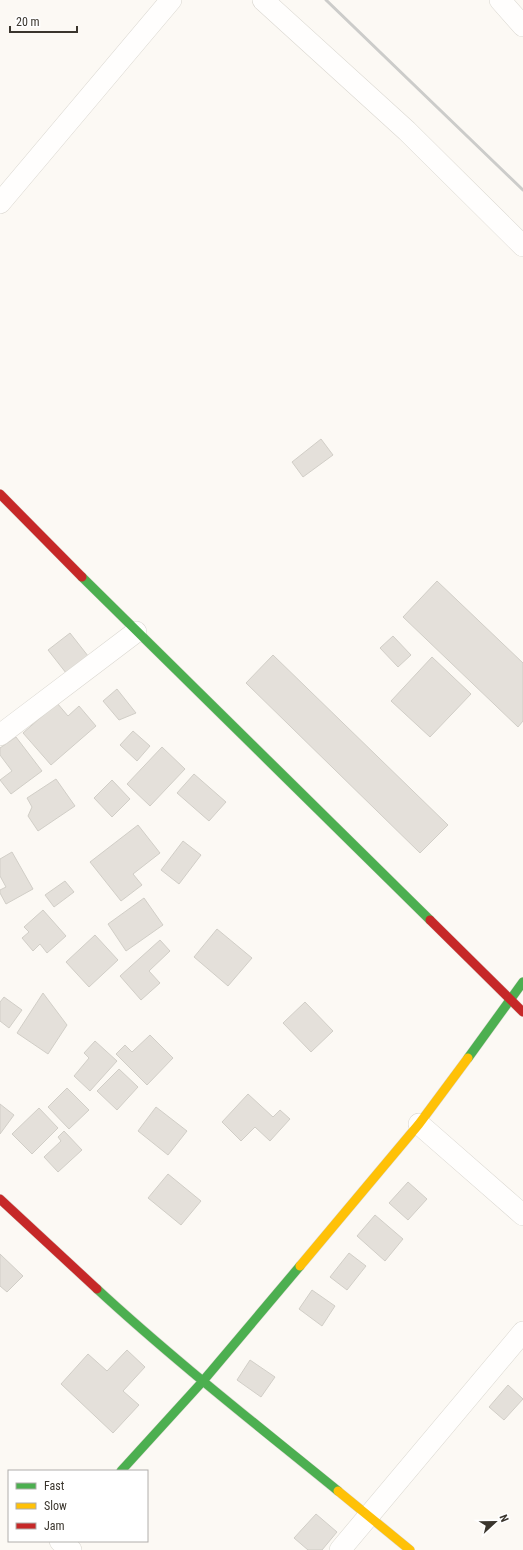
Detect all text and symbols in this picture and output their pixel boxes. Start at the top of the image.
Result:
scale bar [10,8,77,34]
text: 20 m [16,15,40,29]
legend [8,1470,148,1542]
text: Fast [44,1479,65,1493]
text: Slow [44,1499,67,1513]
north arrow [475,1502,515,1542]
text: N [497,1513,511,1524]
text: Jam [44,1519,65,1533]

